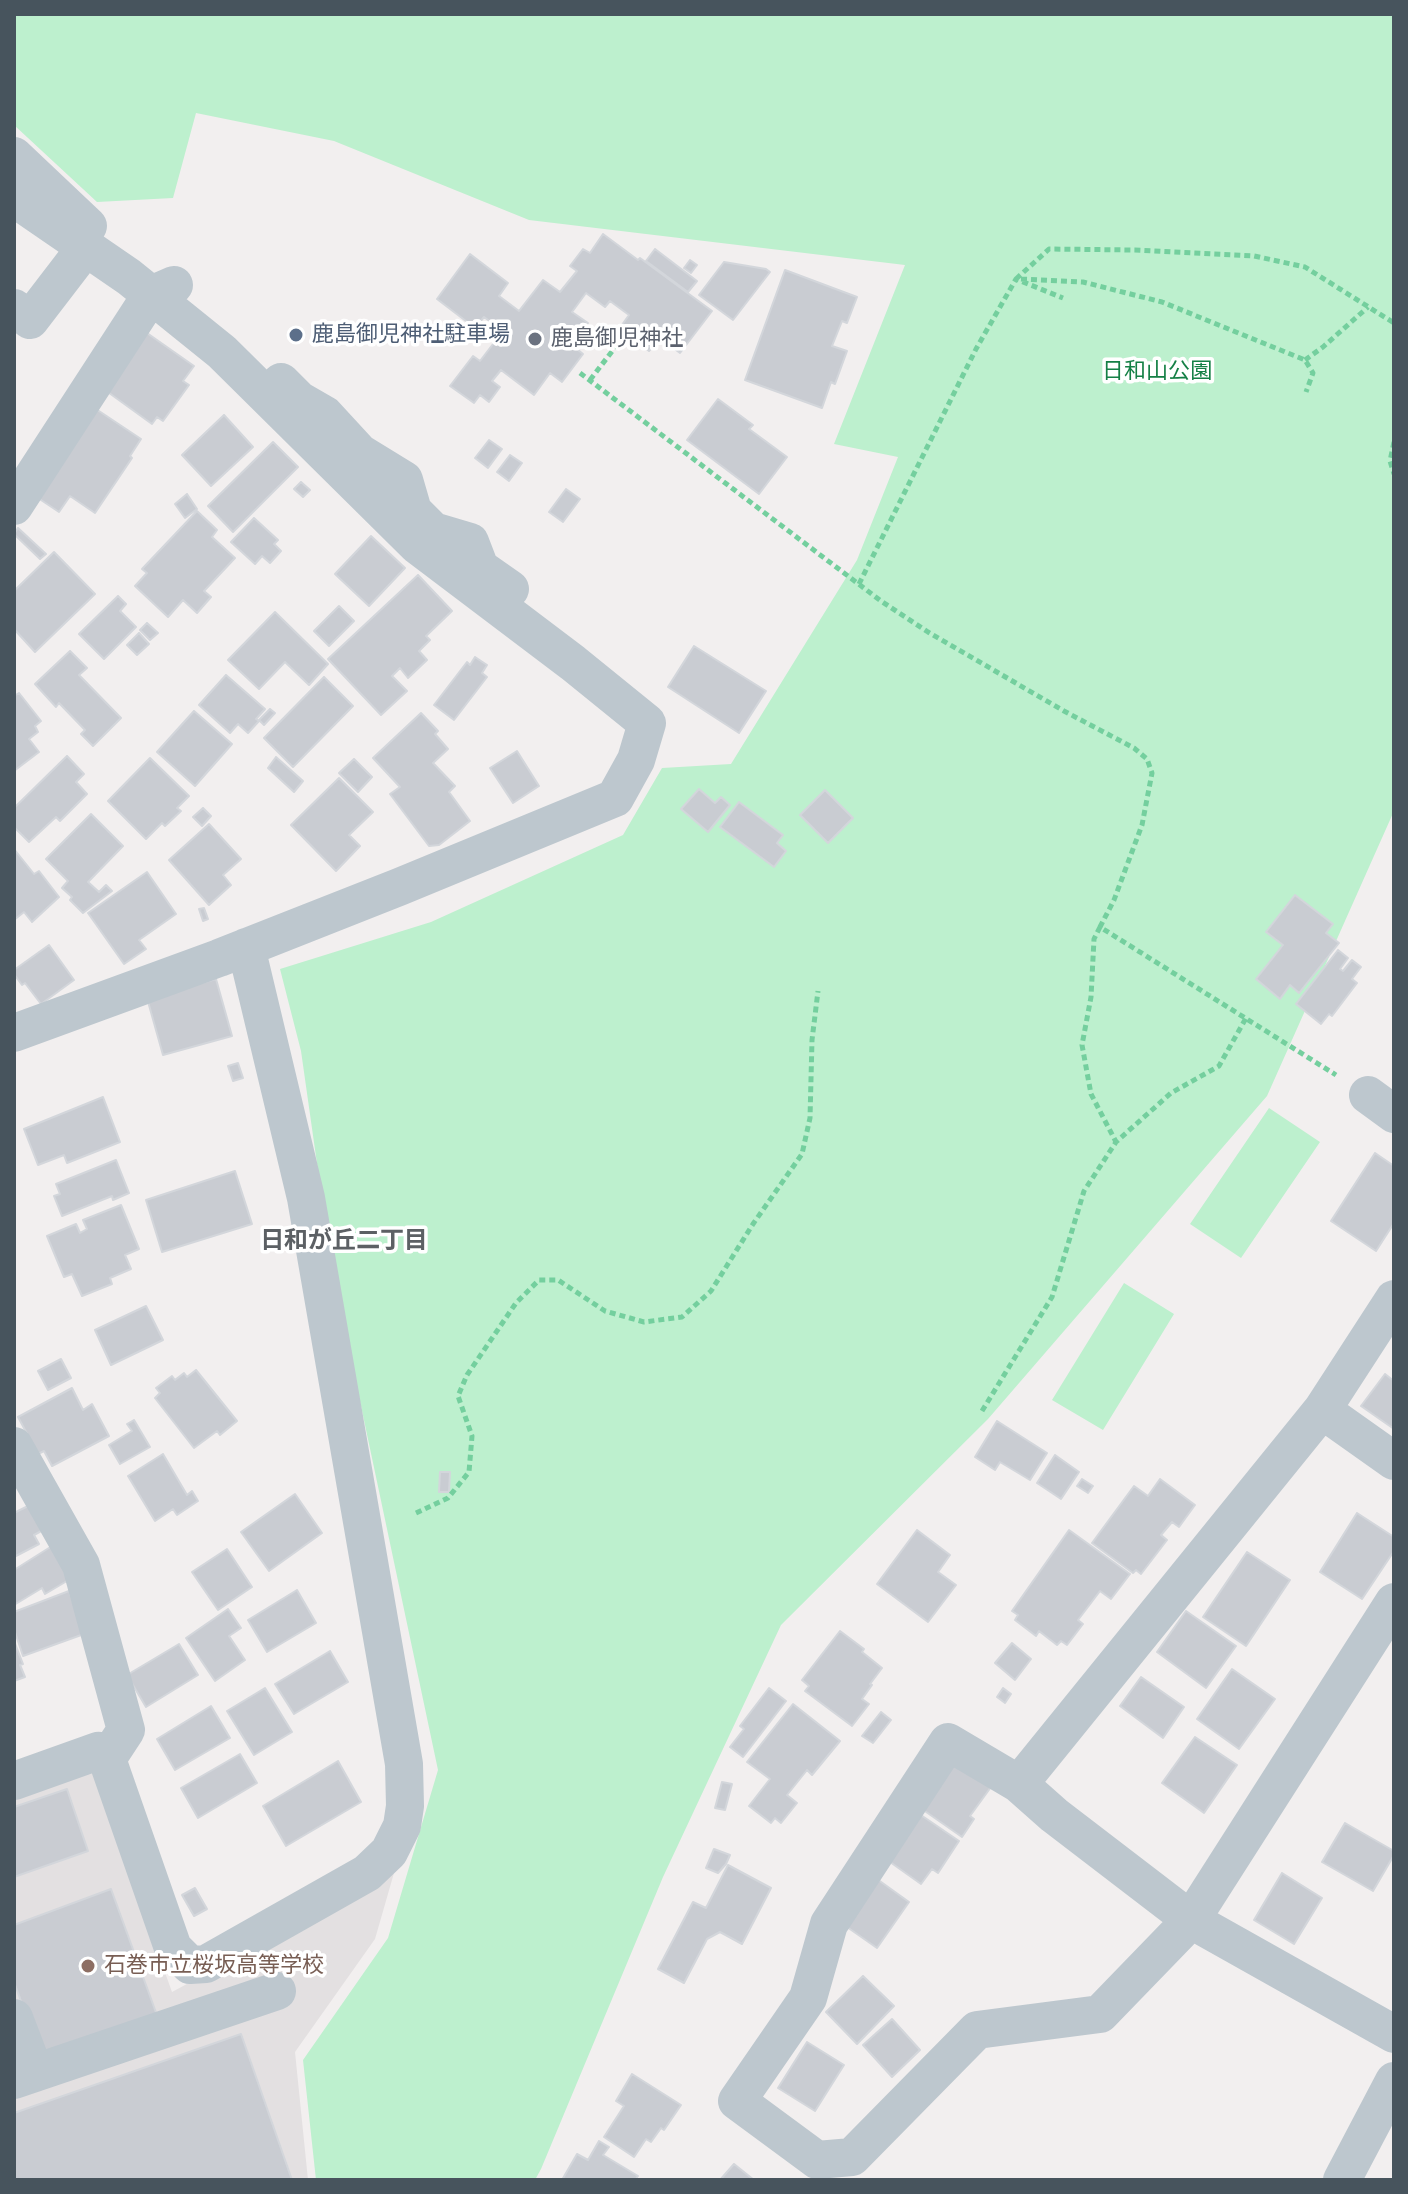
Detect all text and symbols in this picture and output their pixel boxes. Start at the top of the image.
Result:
place label: 鹿島御児神社駐車場 [312,322,510,348]
marker: 鹿島御児神社駐車場 [287,326,305,344]
place label: 鹿島御児神社 [551,326,683,352]
marker: 鹿島御児神社 [526,330,544,348]
park label: 日和山公園 [1102,359,1212,385]
district label: 日和が丘二丁目 [260,1227,428,1255]
place label: 石巻市立桜坂高等学校 [104,1953,324,1979]
marker: 石巻市立桜坂高等学校 [79,1957,97,1975]

